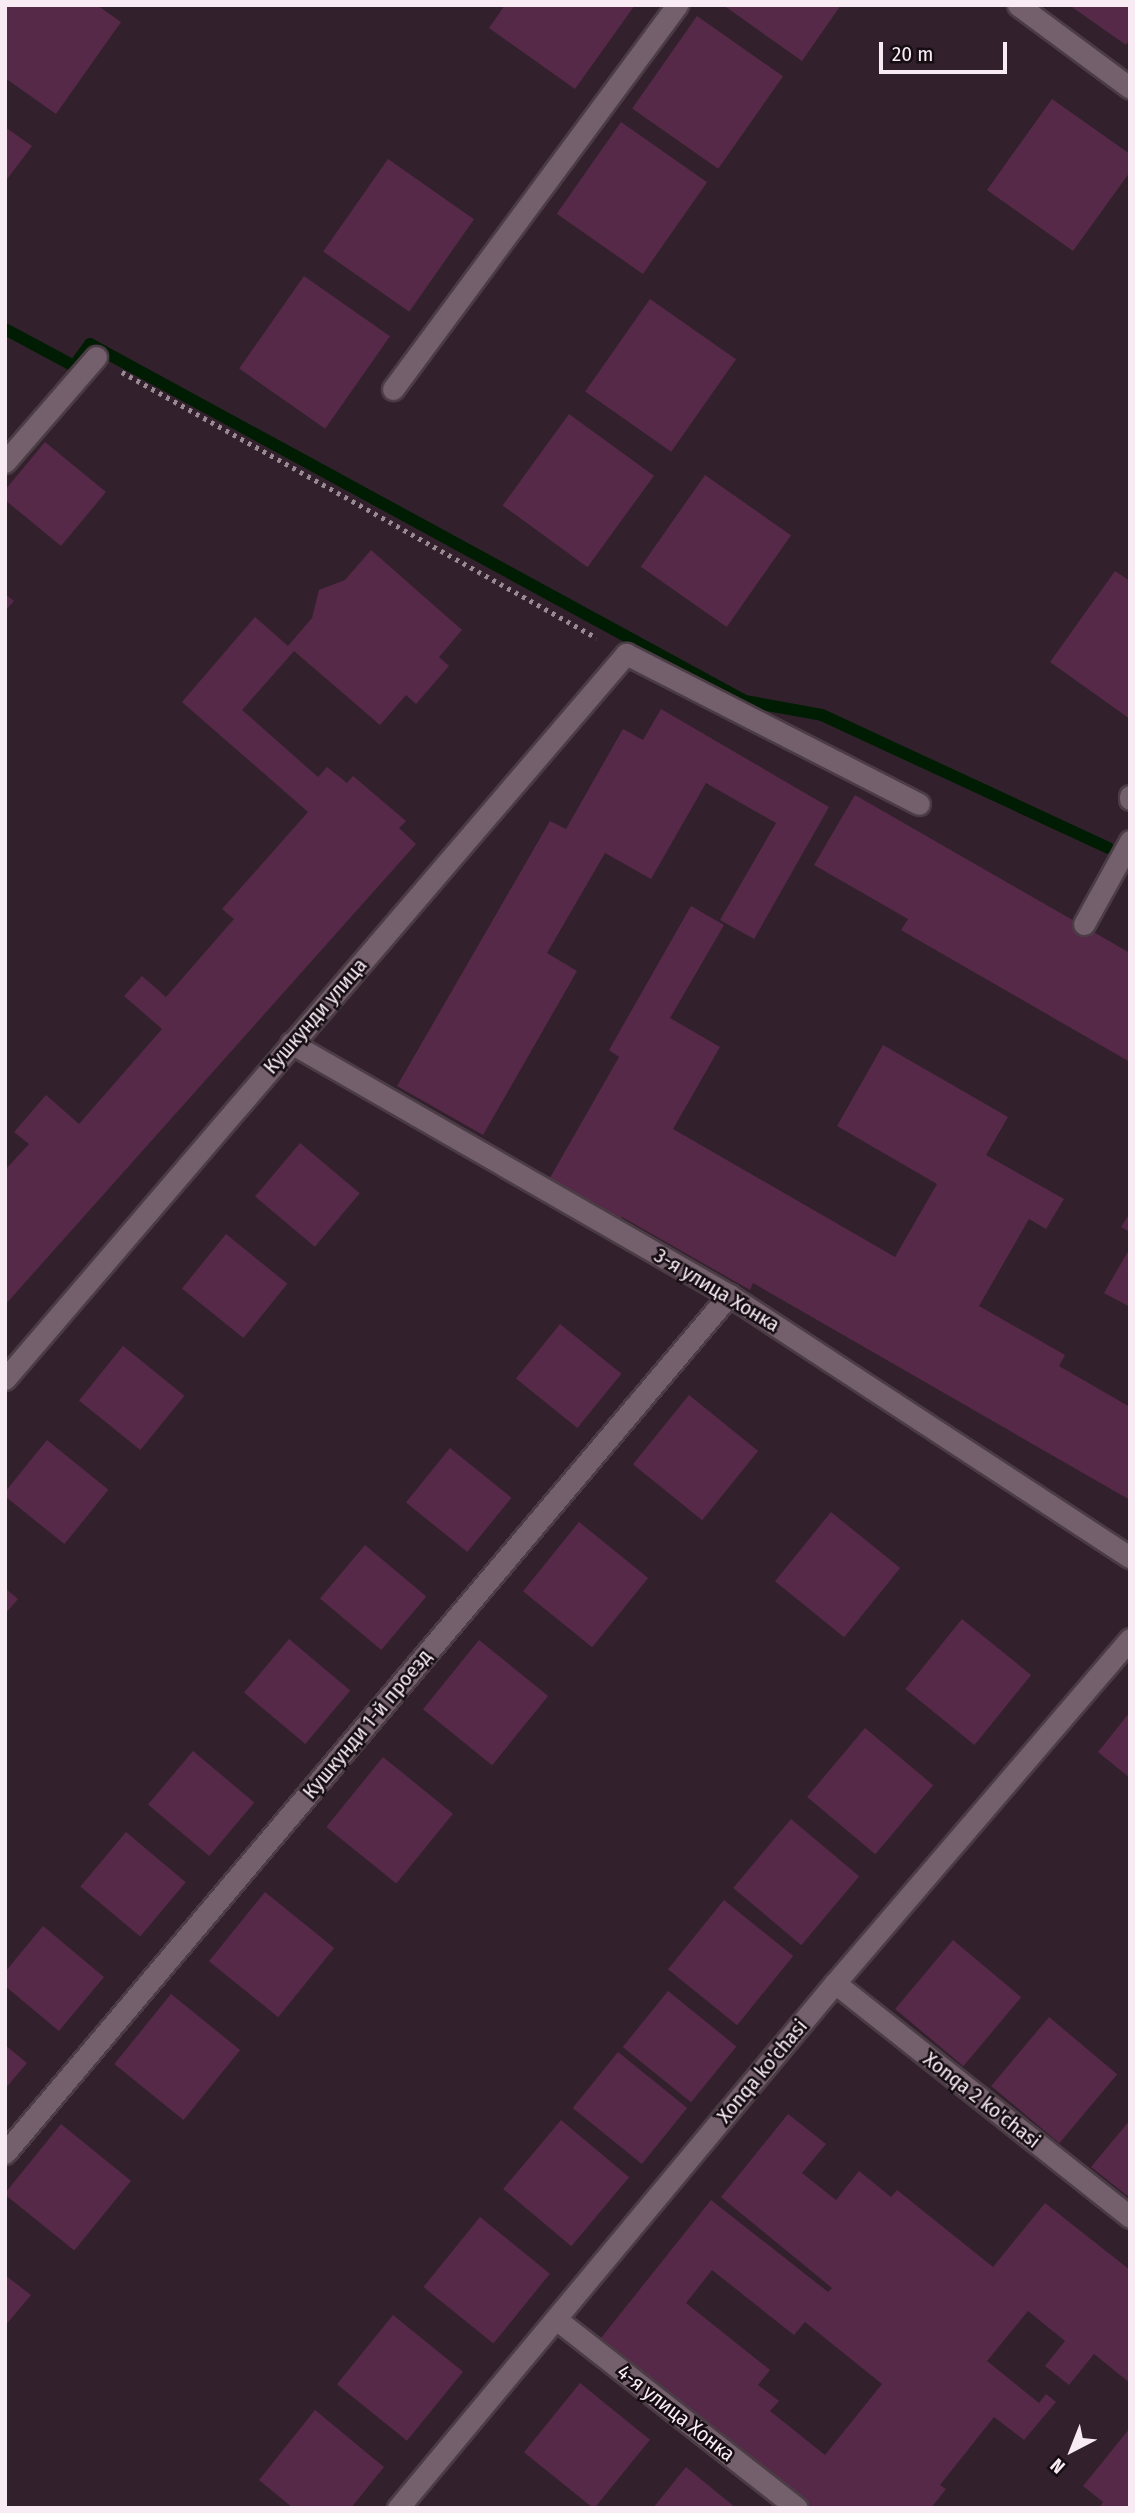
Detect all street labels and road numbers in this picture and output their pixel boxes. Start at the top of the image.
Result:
street label: Кушкунди улица [258,953,372,1079]
street label: 3-я улица Хонка [650,1243,784,1337]
street label: Кушкунди 1-й проезд [297,1644,437,1804]
street label: Xonqa ko'chasi [711,2014,813,2128]
street label: Xonqa 2 ko'chasi [918,2046,1046,2154]
street label: 4-я улица Хонка [612,2359,740,2467]

